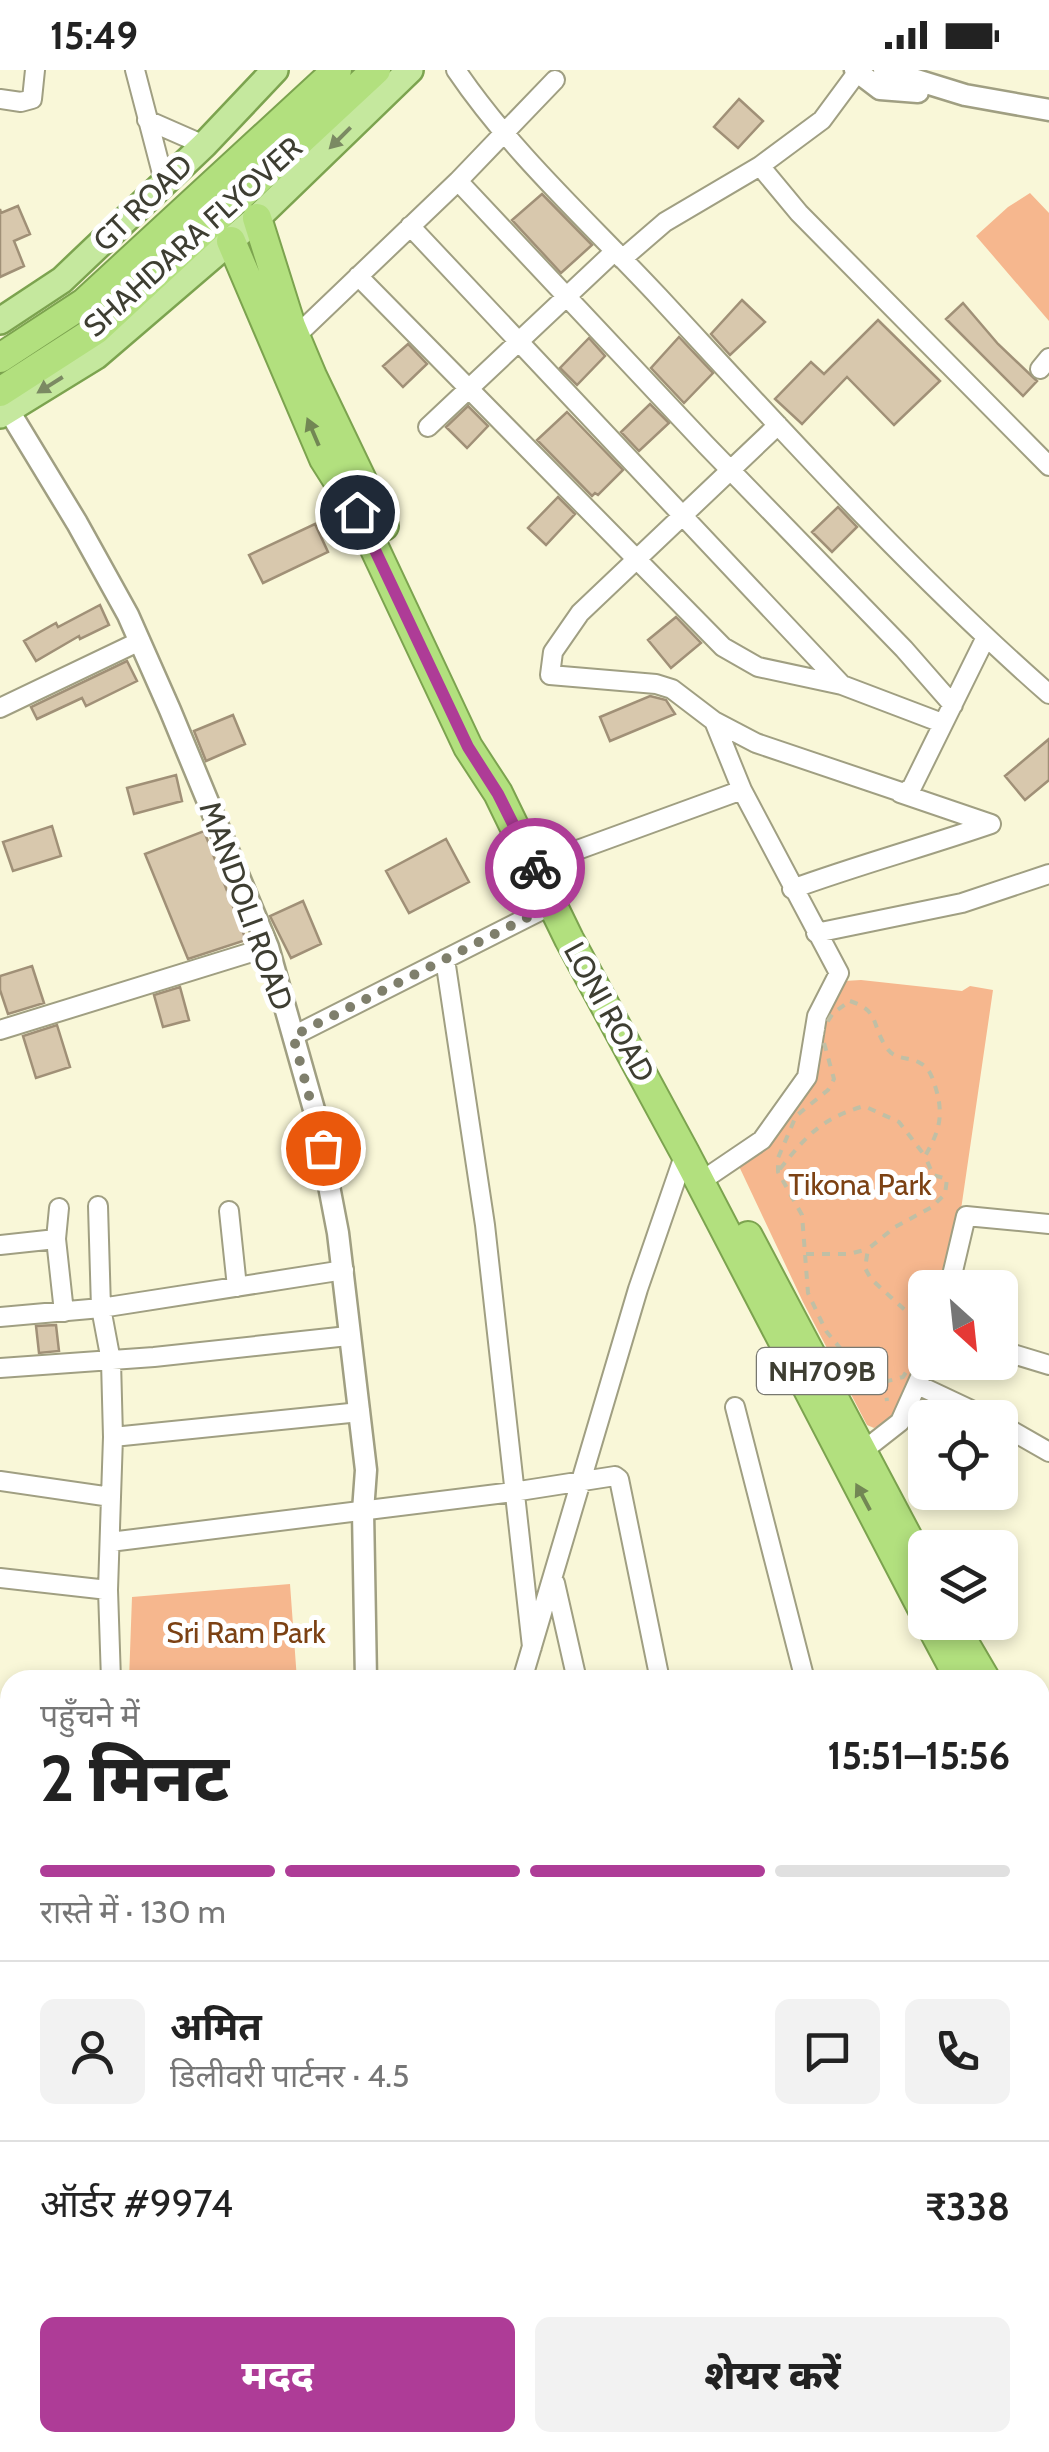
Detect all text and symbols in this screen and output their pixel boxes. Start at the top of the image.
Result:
text: 15:49 [50,12,138,59]
one-way arrow [329,126,353,150]
street label: SHAHDARA FLYOVER [76,129,310,345]
street label: GT ROAD [85,146,200,259]
one-way arrow [36,375,64,393]
one-way arrow [305,417,321,447]
pin [315,470,400,555]
icon: home [330,485,385,540]
street label: MANDOLI ROAD [192,796,301,1015]
courier [485,818,585,918]
icon: bike [508,841,563,896]
street label: LONI ROAD [556,935,663,1088]
pin [281,1106,366,1191]
icon: bag [296,1121,351,1176]
park label: Tikona Park [788,1166,932,1203]
north arrow [908,1270,1018,1380]
map controls [908,1270,1018,1640]
road number: NH709B [757,1348,887,1394]
button: locate [908,1400,1018,1510]
one-way arrow [855,1483,872,1512]
button: layers [908,1530,1018,1640]
park label: Sri Ram Park [166,1614,326,1651]
text: पहुँचने में [40,1696,140,1735]
text: 15:51–15:56 [828,1732,1010,1779]
text: 2 मिनट [40,1738,229,1817]
text: रास्ते में · 130 m [40,1892,226,1931]
button: person [40,1999,145,2104]
button: chat [775,1999,880,2104]
button: phone [905,1999,1010,2104]
text: अमित [170,2003,262,2050]
text: डिलीवरी पार्टनर · 4.5 [170,2056,409,2095]
text: ऑर्डर #9974 [40,2180,233,2227]
text: ₹338 [925,2183,1010,2230]
button: मदद [40,2317,515,2432]
button: शेयर करें [535,2317,1010,2432]

